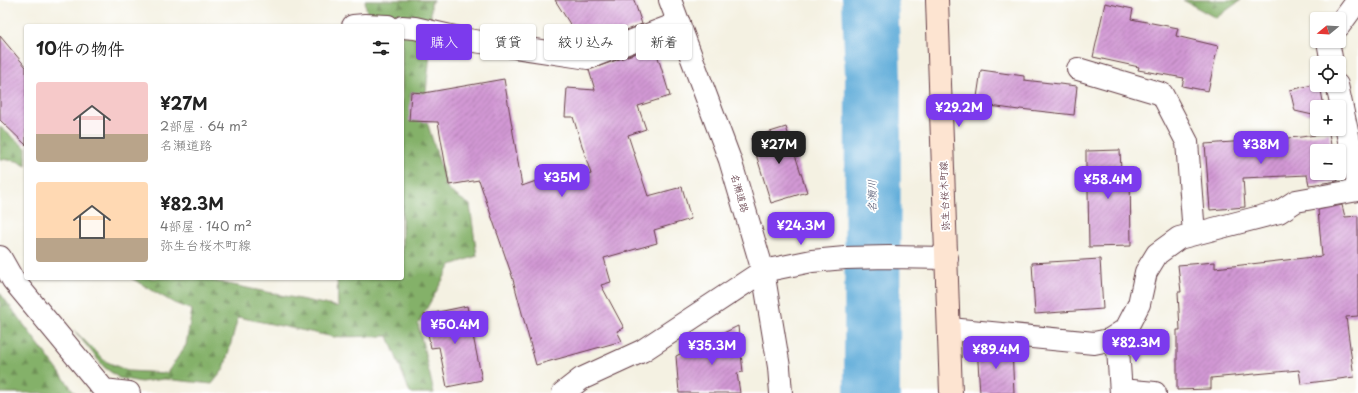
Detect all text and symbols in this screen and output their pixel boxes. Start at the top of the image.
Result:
north arrow [1310,12,1346,48]
map controls [1310,12,1346,180]
chip: 購入 [416,24,472,60]
chip: 賃貸 [480,24,536,60]
chip: 絞り込み [544,24,628,60]
chip: 新着 [636,24,692,60]
text: 10件の物件 [36,35,125,61]
icon: filters [370,37,392,59]
button: locate [1310,56,1346,92]
text: ¥27M [160,90,208,116]
pin: ¥29.2M [926,94,992,128]
text: ¥29.2M [935,97,983,116]
icon: home [68,98,116,146]
button: + [1310,100,1346,136]
text: 2部屋 · 64 m² [160,116,248,135]
pin: ¥27M [755,131,803,165]
pin: ¥38M [1237,131,1285,165]
text: ¥27M [761,134,797,153]
text: ¥38M [1243,134,1279,153]
text: 名瀬道路 [160,135,212,154]
button: − [1310,144,1346,180]
street label: 弥生台桜木町線 [935,161,952,231]
pin: ¥35M [538,164,586,198]
pin: ¥58.4M [1075,166,1141,200]
text: ¥35M [544,167,580,186]
text: ¥58.4M [1083,169,1133,188]
street label: 名瀬道路 [728,172,753,214]
water label: 名瀬川 [863,180,880,213]
text: ¥82.3M [160,190,224,216]
icon: home [68,198,116,246]
pin: ¥24.3M [768,212,834,246]
text: ¥24.3M [776,215,826,234]
text: 4部屋 · 140 m² [160,216,252,235]
text: 弥生台桜木町線 [160,235,251,254]
pin: ¥50.4M [422,311,488,345]
text: ¥50.4M [430,314,480,333]
pin: ¥82.3M [1103,329,1169,363]
pin: ¥35.3M [679,332,745,366]
text: ¥82.3M [1112,332,1160,351]
text: ¥35.3M [688,335,736,354]
pin: ¥89.4M [963,336,1029,370]
text: ¥89.4M [972,339,1020,358]

